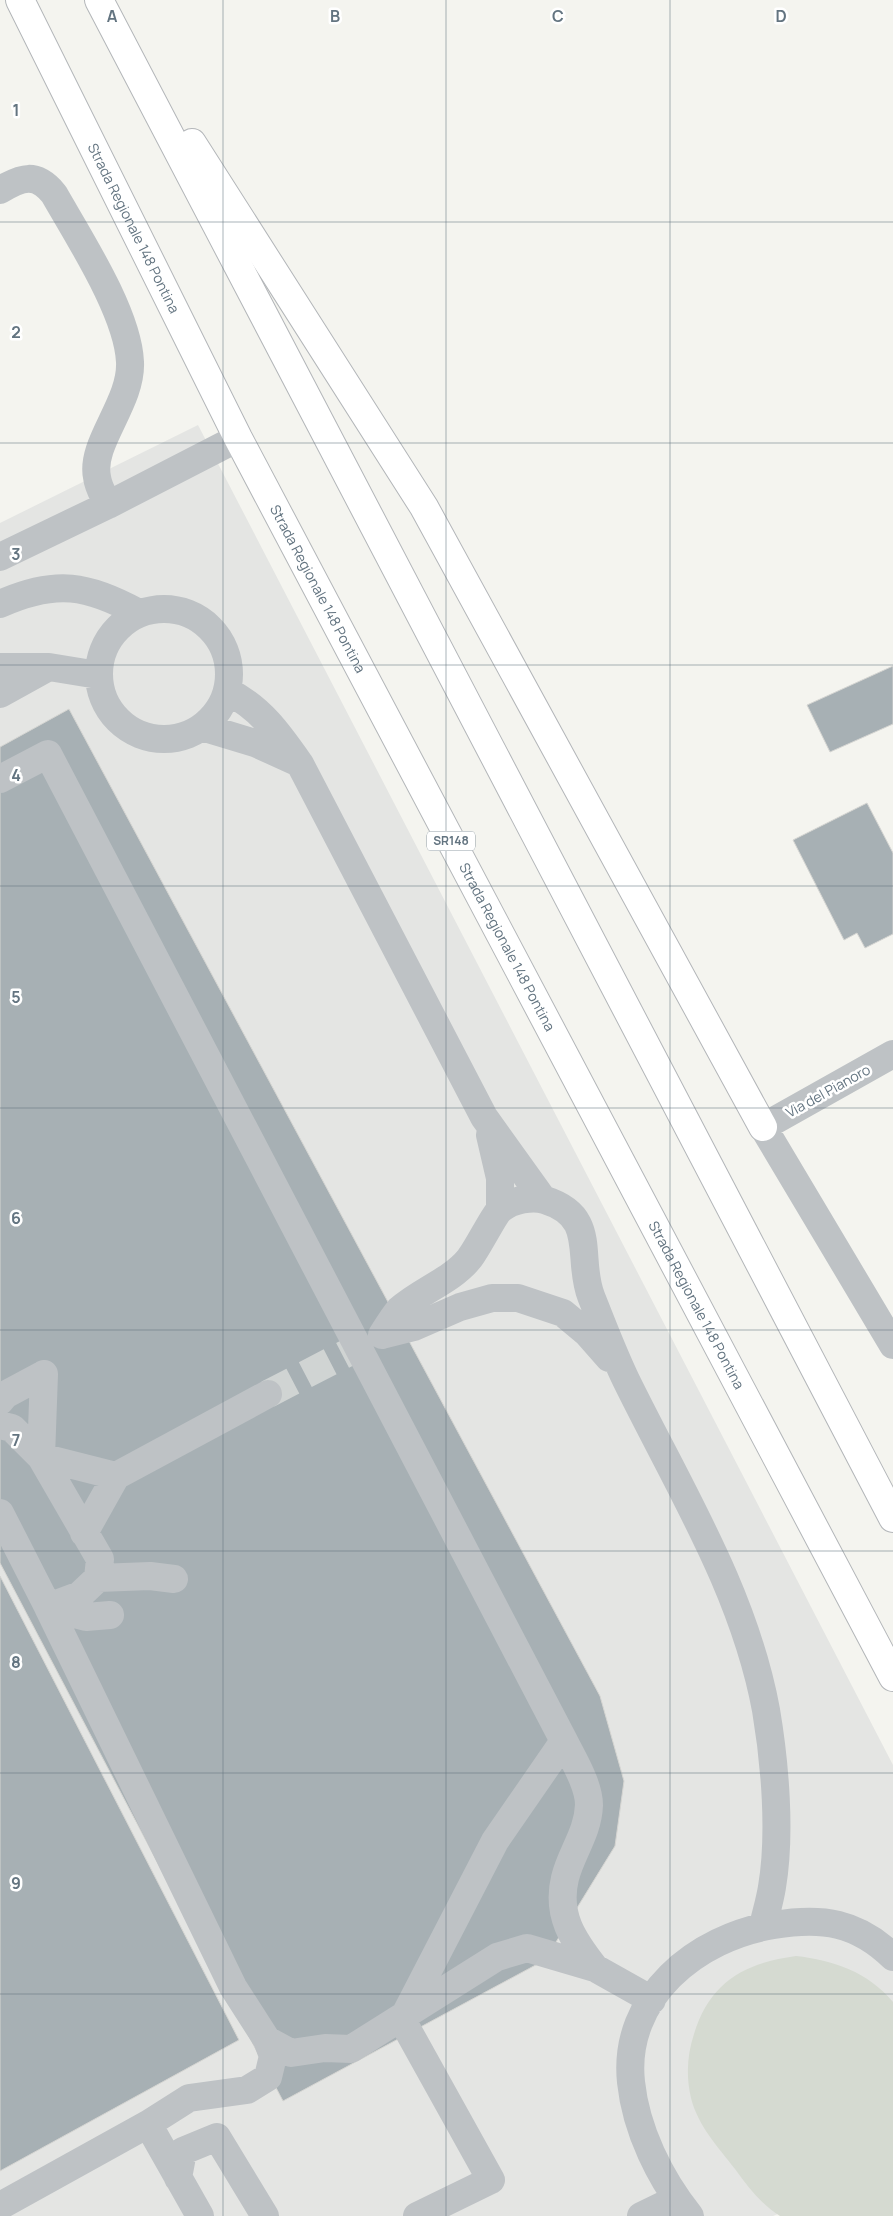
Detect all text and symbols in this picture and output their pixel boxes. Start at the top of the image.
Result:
text: A [107,5,118,27]
text: B [330,5,340,27]
text: C [552,5,564,27]
text: D [775,5,787,27]
text: 1 [12,99,20,121]
street label: Strada Regionale 148 Pontina [84,140,184,316]
text: 2 [11,321,21,343]
street label: Strada Regionale 148 Pontina [266,501,371,676]
text: 3 [11,543,21,565]
text: 4 [11,764,21,786]
road number: SR148 [427,831,475,850]
street label: Strada Regionale 148 Pontina [455,859,560,1034]
text: 5 [11,986,21,1008]
street label: Via del Pianoro [782,1060,873,1122]
text: 6 [11,1207,21,1229]
street label: Strada Regionale 148 Pontina [645,1217,749,1392]
text: 7 [12,1429,20,1451]
text: 8 [11,1651,21,1673]
text: 9 [11,1872,21,1894]

